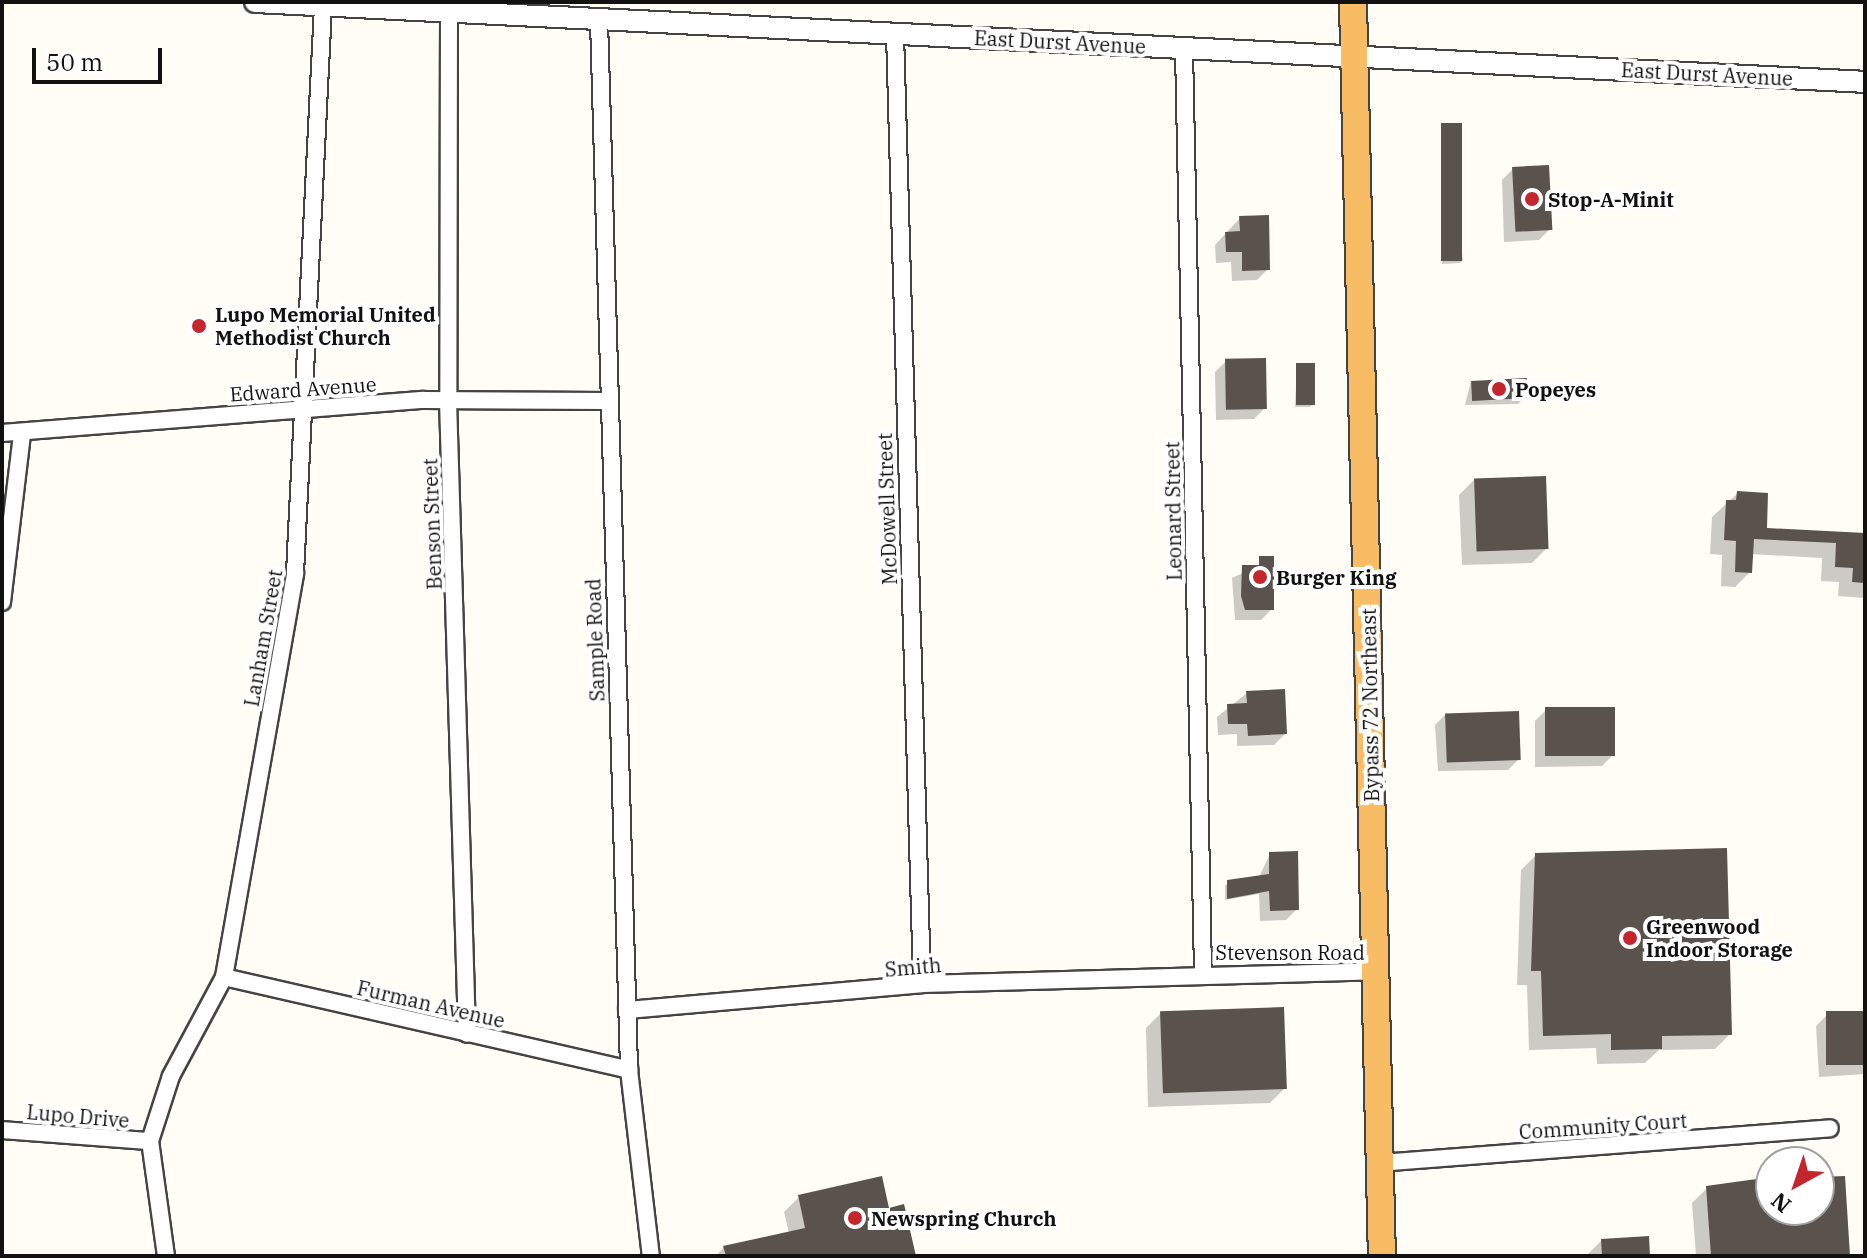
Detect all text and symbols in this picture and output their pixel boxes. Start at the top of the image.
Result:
street label: East Durst Avenue [973,26,1147,58]
scale bar [36,32,166,82]
text: 50 m [46,46,103,78]
street label: East Durst Avenue [1620,58,1794,90]
place label: Stop-A-Minit [1548,187,1674,211]
marker: Stop-A-Minit [1523,190,1541,208]
place label: Lupo Memorial United Methodist Church [215,302,436,349]
marker: Lupo Memorial United Methodist Church [190,317,208,335]
street label: Edward Avenue [229,372,377,406]
place label: Popeyes [1515,377,1596,401]
marker: Popeyes [1490,380,1508,398]
street label: McDowell Street [872,433,902,585]
street label: Leonard Street [1160,441,1186,581]
street label: Benson Street [418,458,446,590]
place label: Burger King [1276,565,1396,589]
street label: Lanham Street [239,568,287,708]
marker: Burger King [1251,568,1269,586]
street label: Sample Road [581,578,609,702]
street label: Bypass 72 Northeast [1356,608,1384,802]
place label: Greenwood Indoor Storage [1646,914,1793,961]
marker: Greenwood Indoor Storage [1621,929,1639,947]
street label: Stevenson Road [1215,940,1365,964]
street label: Smith [884,953,942,981]
street label: Furman Avenue [355,975,507,1033]
street label: Lupo Drive [26,1100,130,1132]
street label: Community Court [1518,1108,1688,1144]
north arrow [1755,1146,1835,1226]
text: N [1765,1187,1797,1220]
place label: Newspring Church [871,1206,1056,1230]
marker: Newspring Church [846,1209,864,1227]

